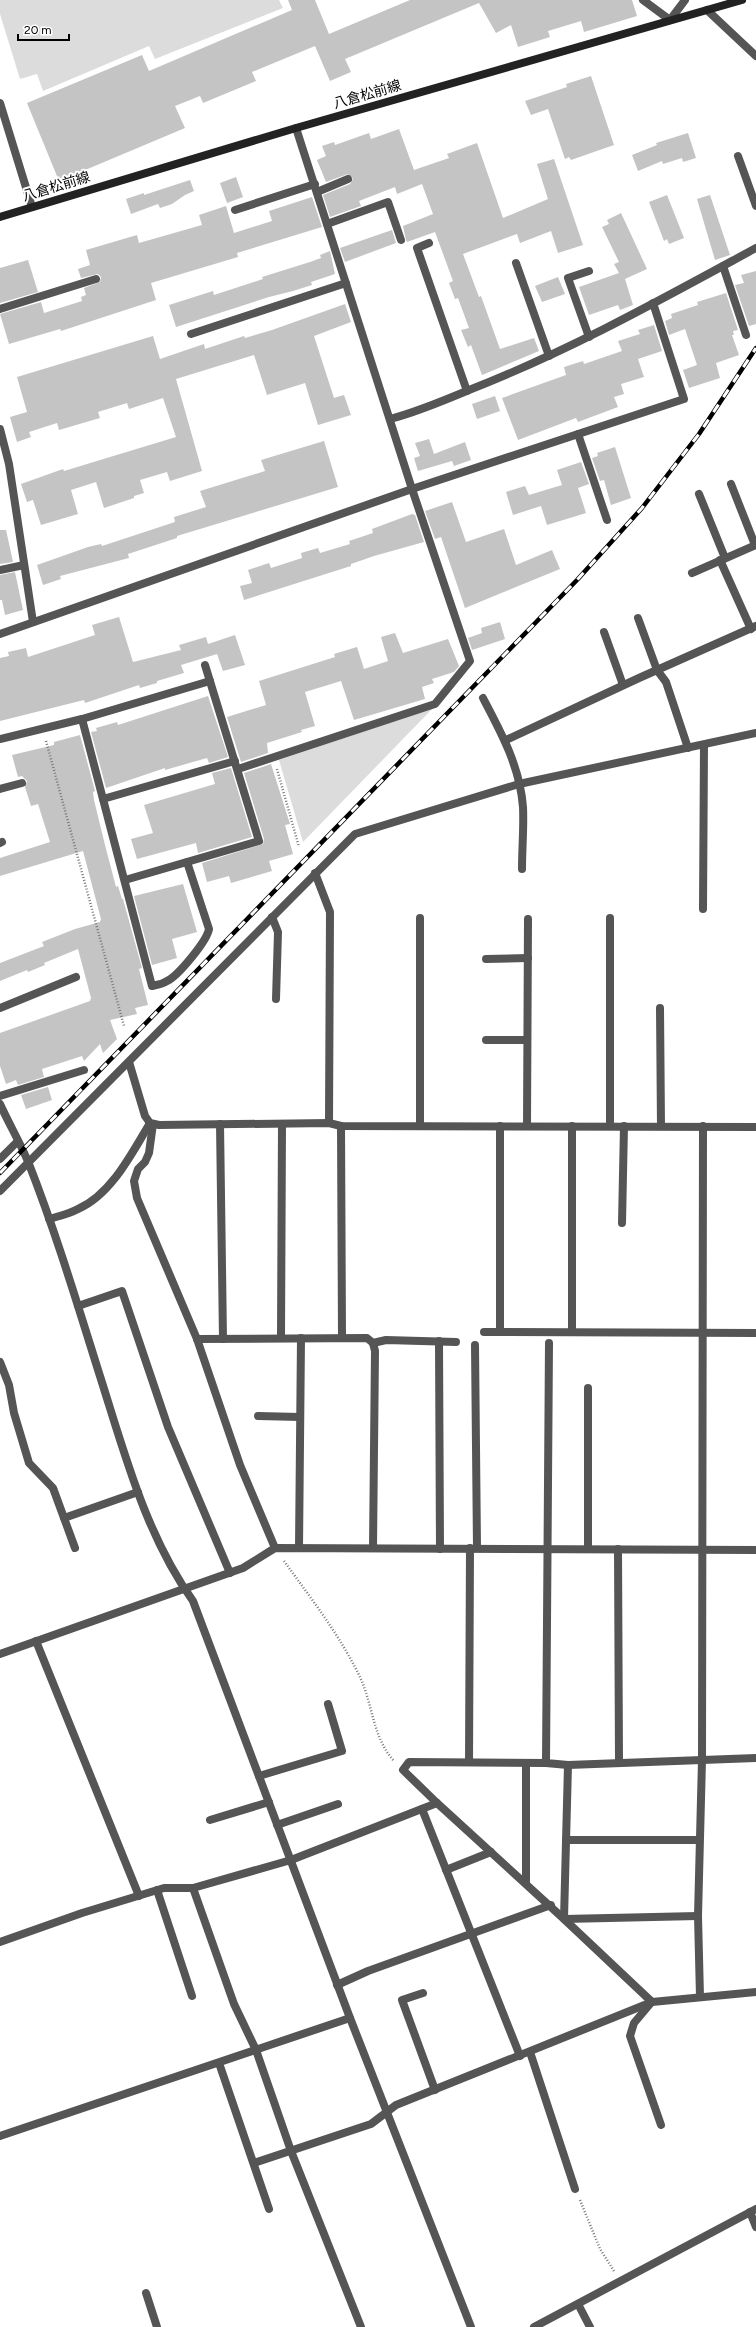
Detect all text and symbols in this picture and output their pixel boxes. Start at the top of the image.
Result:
scale bar [18,16,69,42]
text: 20 m [24,23,52,37]
street label: 八倉松前線 [331,77,403,112]
street label: 八倉松前線 [20,168,92,205]

